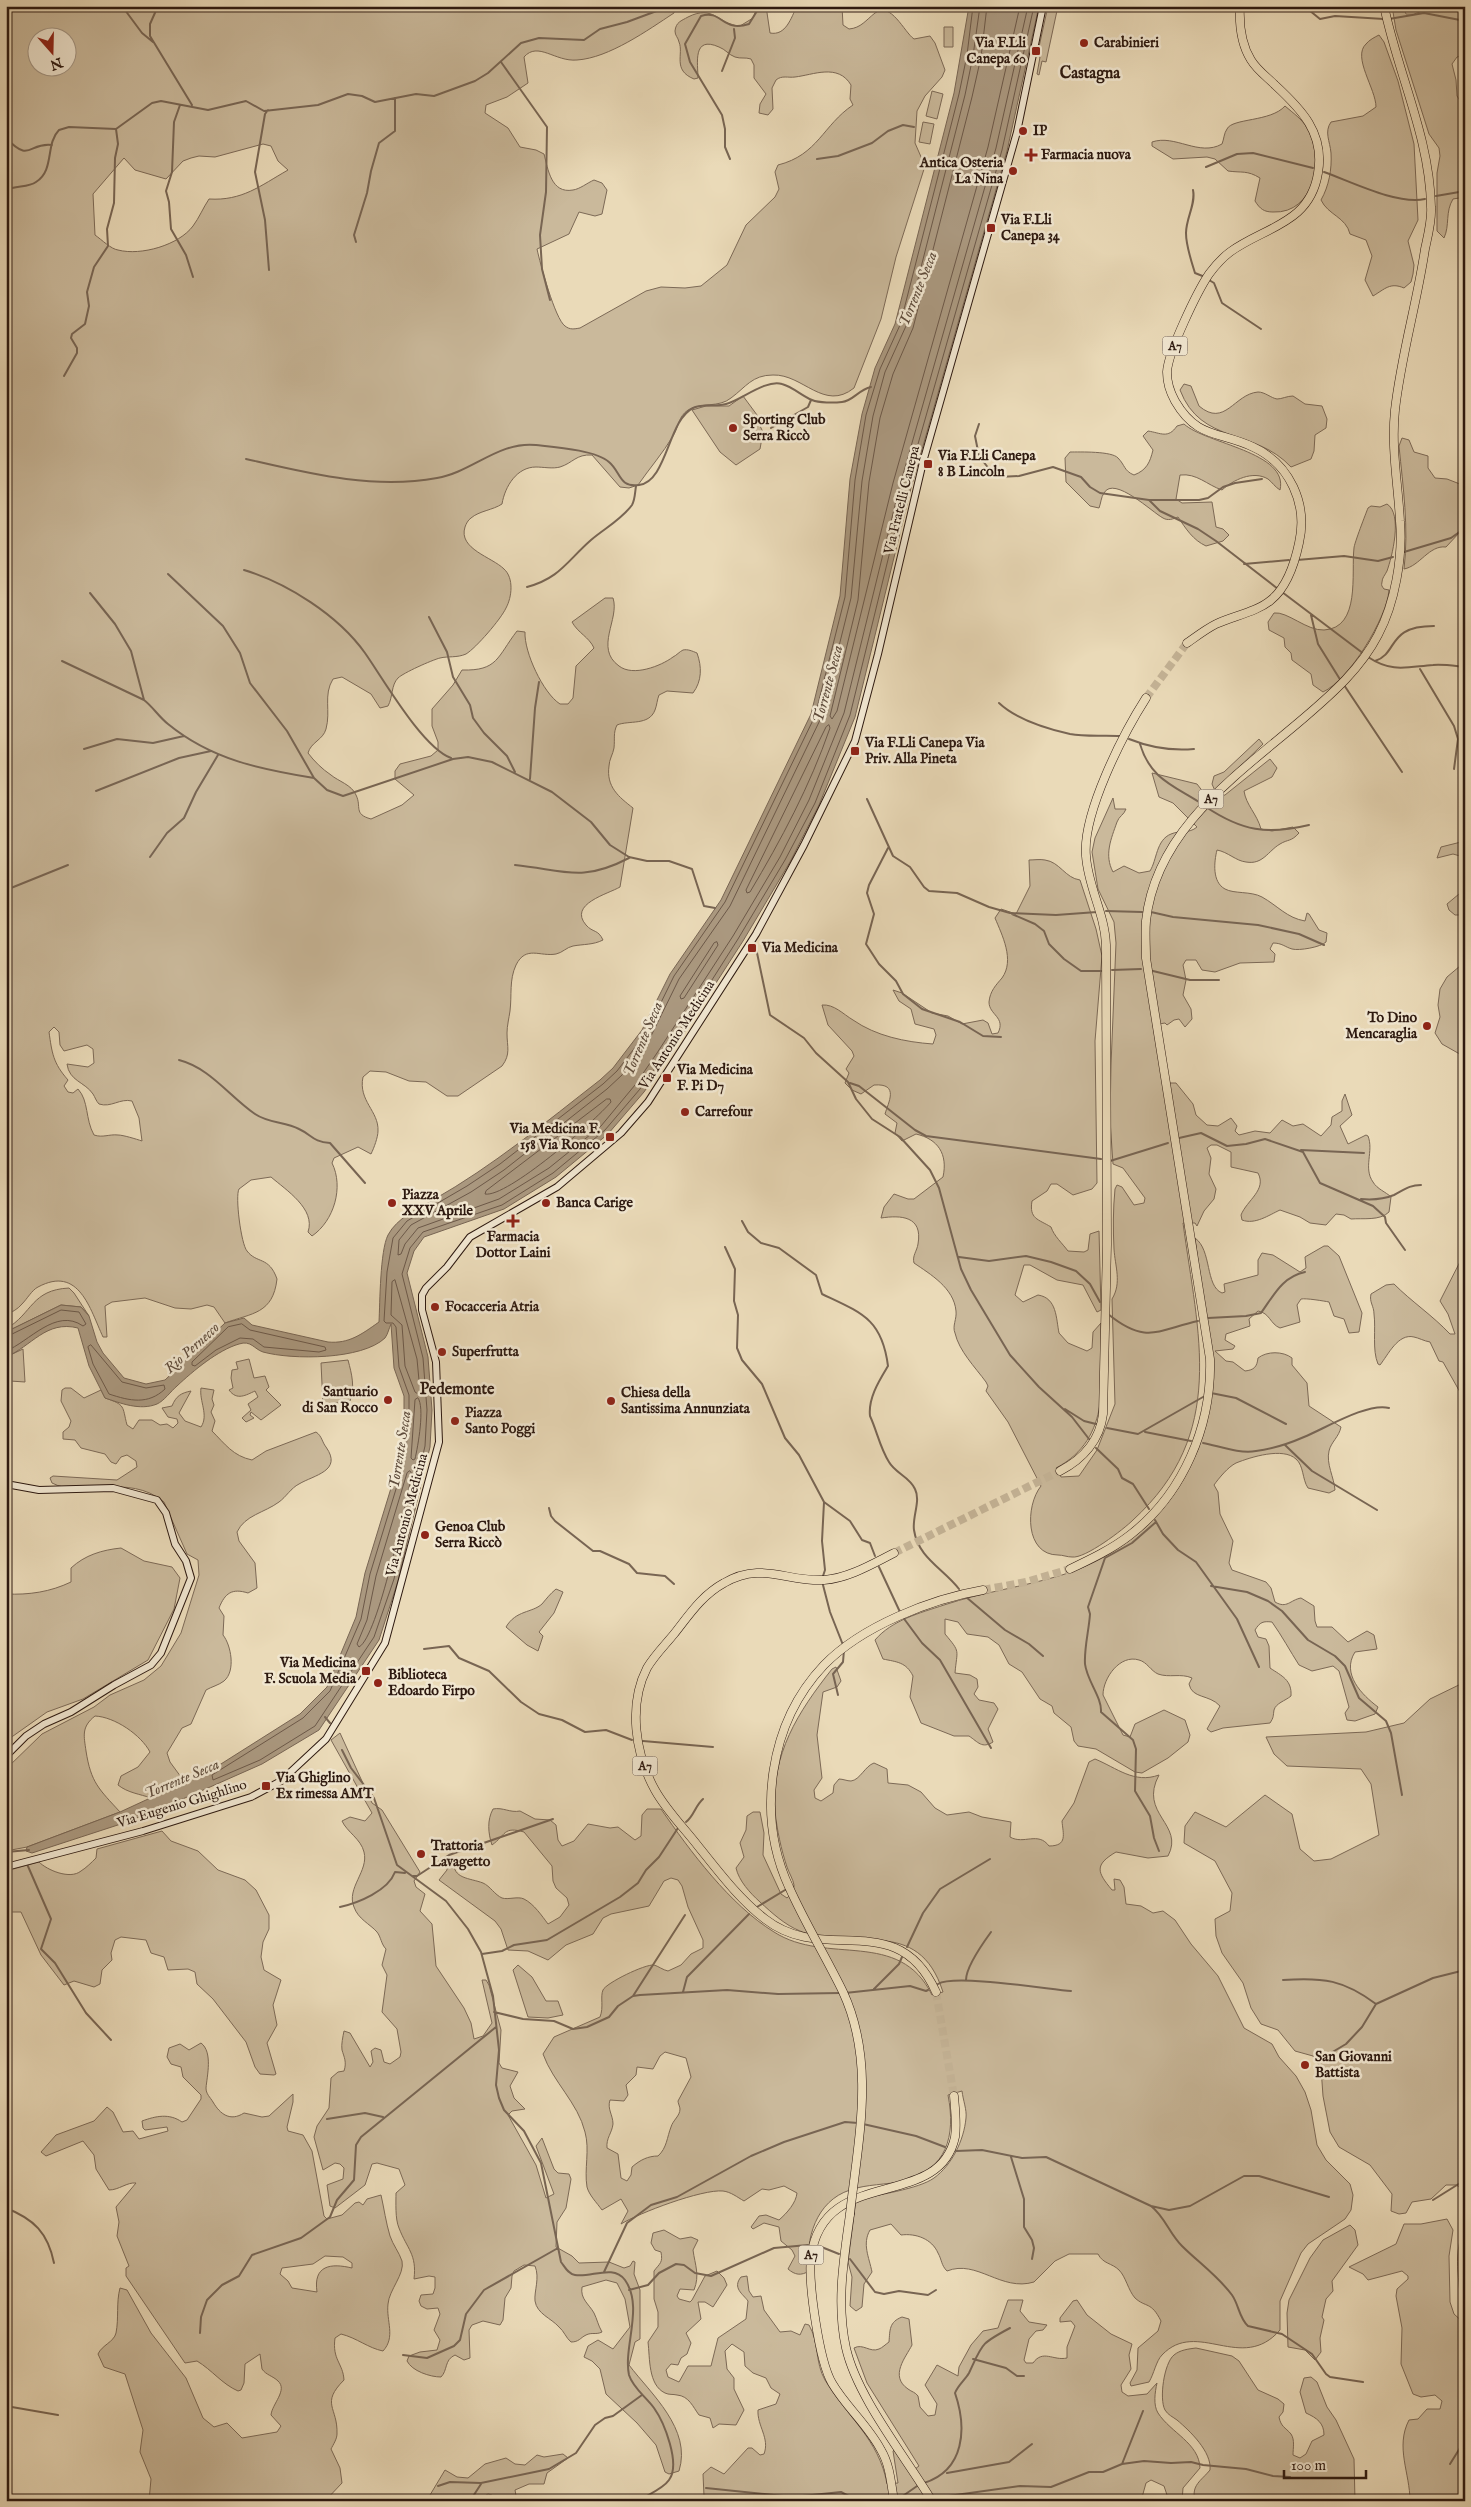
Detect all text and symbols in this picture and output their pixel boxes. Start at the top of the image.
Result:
north arrow [28,28,78,78]
place label: Via F.Lli Canepa 60 [967,34,1026,68]
place label: Carabinieri [1094,34,1159,52]
marker: Carabinieri [1078,37,1090,49]
marker: Via F.Lli Canepa 60 [1030,45,1042,57]
text: N [47,52,66,74]
district label: Castagna [1060,64,1121,84]
place label: IP [1033,122,1048,140]
marker: IP [1017,125,1029,137]
place label: Farmacia nuova [1041,146,1132,164]
marker: Farmacia nuova [1025,149,1037,161]
place label: Antica Osteria La Nina [919,154,1004,188]
marker: Antica Osteria La Nina [1007,165,1019,177]
place label: Via F.Lli Canepa 34 [1000,211,1061,245]
marker: Via F.Lli Canepa 34 [985,222,997,234]
water label: Torrente Secca [894,248,942,329]
road number: A7 [1162,336,1188,356]
place label: Sporting Club Serra Riccò [743,411,826,445]
marker: Sporting Club Serra Riccò [727,422,739,434]
street label: Via Fratelli Canepa [880,443,924,557]
place label: Via F.Lli Canepa 8 B Lincoln [937,447,1036,481]
marker: Via F.Lli Canepa 8 B Lincoln [922,458,934,470]
water label: Torrente Secca [809,643,848,725]
place label: Via F.Lli Canepa Via Priv. Alla Pineta [864,734,985,768]
marker: Via F.Lli Canepa Via Priv. Alla Pineta [849,745,861,757]
road number: A7 [1198,790,1224,809]
place label: Via Medicina [761,939,839,957]
marker: Via Medicina [746,942,758,954]
street label: Via Antonio Medicina [634,976,720,1094]
water label: Torrente Secca [619,999,667,1079]
place label: To Dino Mencaraglia [1346,1009,1418,1043]
marker: To Dino Mencaraglia [1421,1020,1433,1032]
place label: Via Medicina F. Pi D7 [676,1061,754,1095]
marker: Via Medicina F. Pi D7 [661,1072,673,1084]
place label: Carrefour [695,1103,754,1121]
marker: Carrefour [679,1106,691,1118]
place label: Via Medicina F. 158 Via Ronco [509,1120,600,1154]
marker: Via Medicina F. 158 Via Ronco [604,1131,616,1143]
place label: Piazza XXV Aprile [401,1186,474,1220]
place label: Banca Carige [556,1194,633,1212]
marker: Piazza XXV Aprile [386,1197,398,1209]
marker: Banca Carige [540,1197,552,1209]
marker: Farmacia Dottor Laini [507,1215,519,1227]
place label: Farmacia Dottor Laini [475,1228,551,1262]
place label: Focacceria Atria [445,1298,540,1316]
marker: Focacceria Atria [429,1301,441,1313]
water label: Rio Pernecco [160,1318,224,1378]
place label: Superfrutta [452,1343,520,1361]
marker: Superfrutta [436,1346,448,1358]
district label: Pedemonte [420,1380,495,1400]
place label: Santuario di San Rocco [302,1383,378,1417]
place label: Chiesa della Santissima Annunziata [621,1384,751,1418]
marker: Santuario di San Rocco [382,1394,394,1406]
marker: Chiesa della Santissima Annunziata [605,1395,617,1407]
place label: Piazza Santo Poggi [465,1404,536,1438]
water label: Torrente Secca [384,1409,416,1491]
marker: Piazza Santo Poggi [449,1415,461,1427]
street label: Via Antonio Medicina [382,1451,432,1580]
place label: Genoa Club Serra Riccò [435,1518,506,1552]
marker: Genoa Club Serra Riccò [419,1529,431,1541]
place label: Via Medicina F. Scuola Media [264,1654,357,1688]
marker: Via Medicina F. Scuola Media [360,1665,372,1677]
place label: Biblioteca Edoardo Firpo [388,1666,475,1700]
marker: Biblioteca Edoardo Firpo [372,1677,384,1689]
water label: Torrente Secca [142,1755,222,1803]
road number: A7 [632,1756,658,1775]
place label: Via Ghiglino Ex rimessa AMT [275,1769,374,1803]
street label: Via Eugenio Ghighlino [114,1776,249,1833]
marker: Via Ghiglino Ex rimessa AMT [260,1780,272,1792]
place label: Trattoria Lavagetto [430,1837,491,1871]
marker: Trattoria Lavagetto [415,1848,427,1860]
place label: San Giovanni Battista [1315,2048,1392,2082]
marker: San Giovanni Battista [1299,2059,1311,2071]
road number: A7 [798,2246,824,2264]
scale bar [1284,2447,1366,2479]
text: 100 m [1291,2456,1327,2475]

